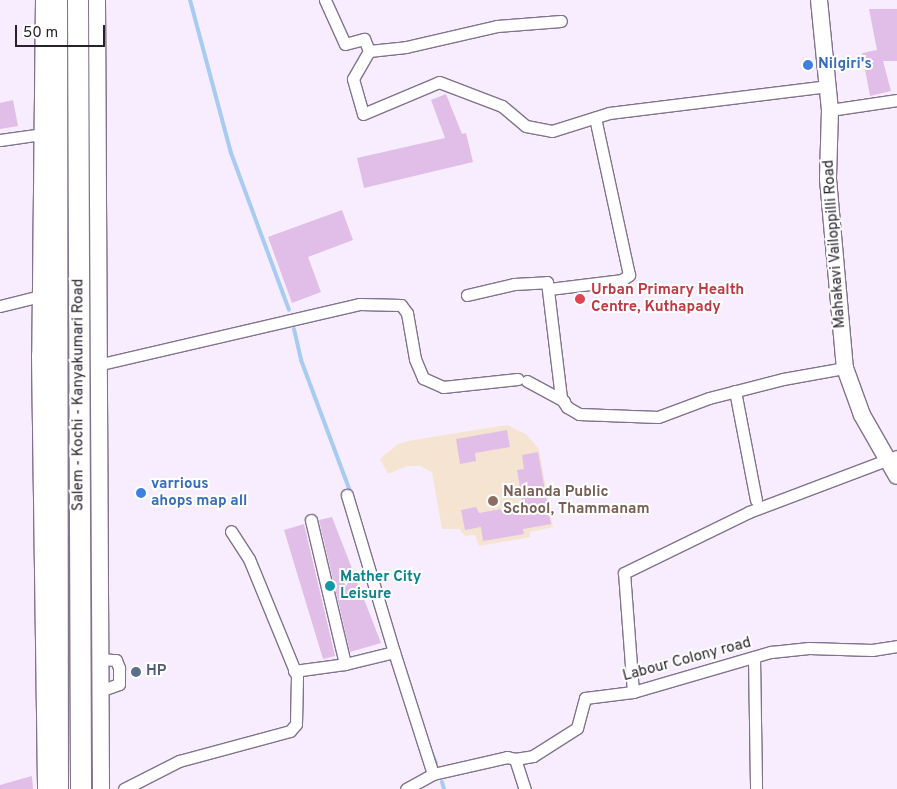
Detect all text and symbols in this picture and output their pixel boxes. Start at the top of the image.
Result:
scale bar [18,15,108,47]
text: 50 m [23,24,58,43]
place label: Nilgiri's [818,56,872,74]
marker: Nilgiri's [802,59,814,71]
street label: Mahakavi Vailoppilli Road [820,159,850,329]
street label: Salem - Kochi - Kanyakumari Road [70,279,88,511]
place label: Urban Primary Health Centre, Kuthapady [591,281,744,316]
marker: Urban Primary Health Centre, Kuthapady [573,292,587,306]
place label: varrious ahops map all [151,475,247,510]
place label: Nalanda Public School, Thammanam [503,483,650,518]
marker: varrious ahops map all [135,487,147,499]
marker: Nalanda Public School, Thammanam [487,495,499,507]
place label: Mather City Leisure [340,568,421,603]
marker: Mather City Leisure [324,580,336,592]
street label: Labour Colony road [621,634,753,686]
place label: HP [146,663,166,681]
marker: HP [130,666,142,678]

